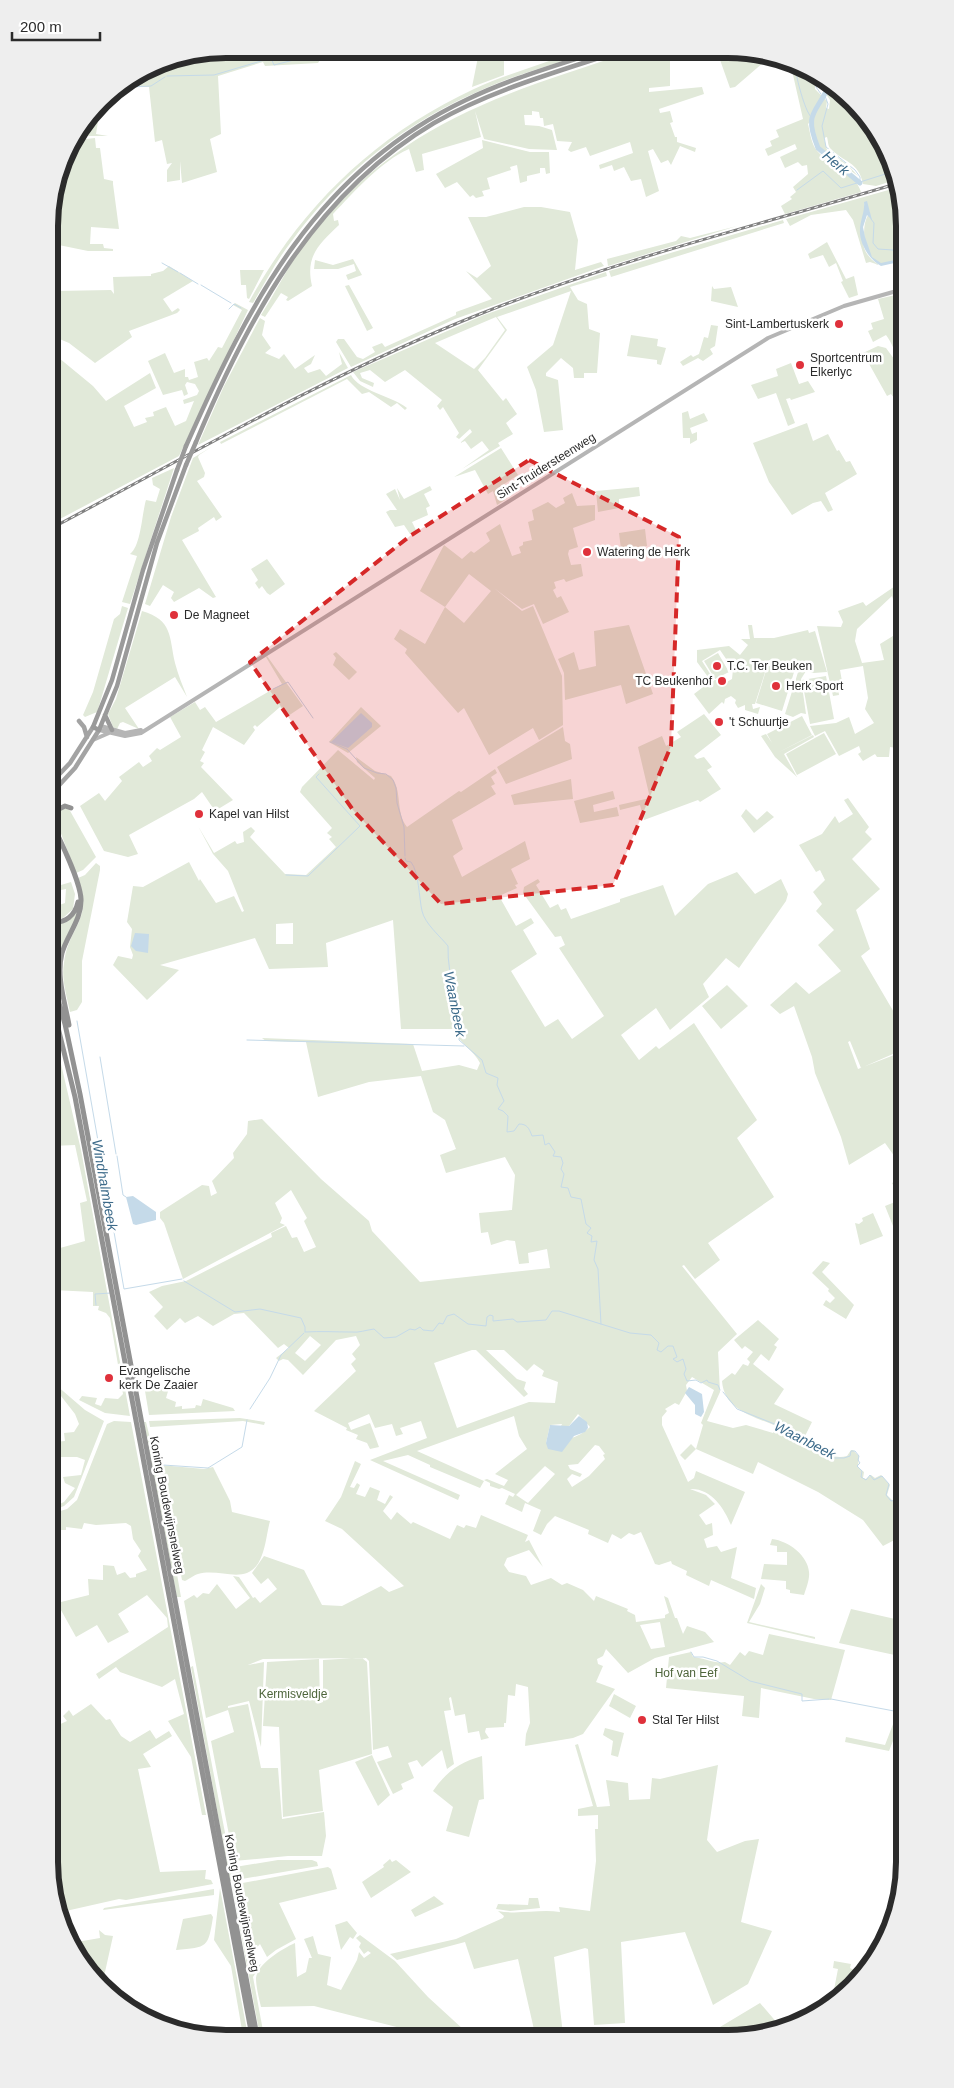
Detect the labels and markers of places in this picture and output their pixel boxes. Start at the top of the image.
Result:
place label: Sint-Lambertuskerk [725,317,830,331]
marker: Sint-Lambertuskerk [833,318,845,330]
place label: Sportcentrum Elkerlyc [810,351,882,379]
marker: Sportcentrum Elkerlyc [794,359,806,371]
place label: Watering de Herk [597,545,691,559]
marker: Watering de Herk [581,546,593,558]
place label: De Magneet [184,608,250,622]
marker: De Magneet [168,609,180,621]
place label: T.C. Ter Beuken [727,659,812,673]
marker: T.C. Ter Beuken [711,660,723,672]
place label: TC Beukenhof [635,674,713,688]
marker: TC Beukenhof [716,675,728,687]
place label: Herk Sport [786,679,844,693]
marker: Herk Sport [770,680,782,692]
place label: 't Schuurtje [729,715,789,729]
marker: 't Schuurtje [713,716,725,728]
place label: Kapel van Hilst [209,807,290,821]
marker: Kapel van Hilst [193,808,205,820]
place label: Evangelische kerk De Zaaier [119,1364,198,1392]
marker: Evangelische kerk De Zaaier [103,1372,115,1384]
place label: Stal Ter Hilst [652,1713,720,1727]
marker: Stal Ter Hilst [636,1714,648,1726]

